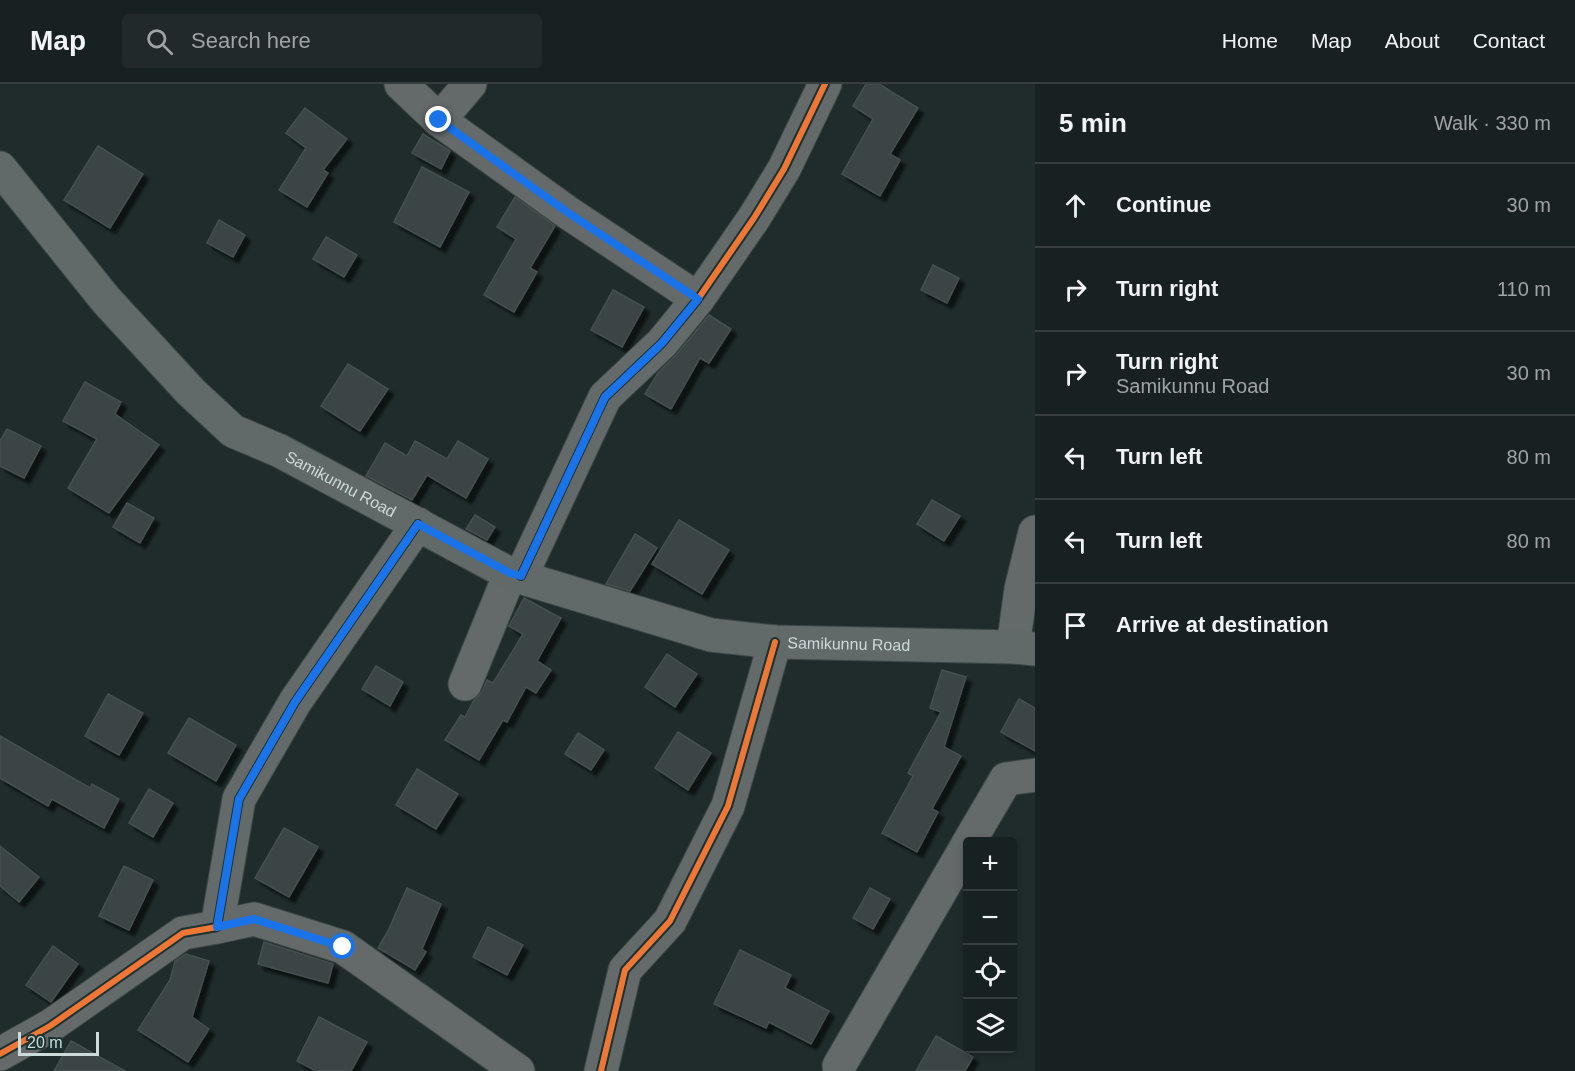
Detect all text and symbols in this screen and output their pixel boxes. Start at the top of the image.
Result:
search box [122,14,542,68]
text: Map [30,25,86,56]
icon: search [143,25,176,58]
text: Search here [191,28,311,53]
text: Home [1222,29,1278,52]
text: Map [1311,29,1352,52]
text: About [1385,29,1440,52]
text: Contact [1473,29,1545,52]
route end [425,106,451,132]
text: 5 min [1059,108,1127,138]
text: Walk · 330 m [1434,112,1551,134]
icon: ahead [1059,189,1092,222]
text: Continue [1116,192,1211,217]
text: 30 m [1507,194,1551,216]
icon: right [1059,273,1092,306]
text: Turn right [1116,276,1218,301]
text: 110 m [1497,278,1551,300]
text: Turn right [1116,349,1218,374]
icon: right [1059,357,1092,390]
text: 30 m [1507,362,1551,384]
text: Samikunnu Road [1116,375,1269,397]
icon: left [1059,441,1092,474]
text: Turn left [1116,444,1202,469]
text: 80 m [1507,446,1551,468]
street label: Samikunnu Road [283,447,399,520]
icon: left [1059,525,1092,558]
text: Turn left [1116,528,1202,553]
text: 80 m [1507,530,1551,552]
icon: arrive [1059,609,1092,642]
text: Arrive at destination [1116,612,1329,637]
street label: Samikunnu Road [787,634,910,653]
map controls [963,837,1017,1053]
button: + [963,837,1017,891]
button: − [963,891,1017,945]
route start [329,933,355,959]
button: locate [963,945,1017,999]
button: layers [963,999,1017,1053]
scale bar [18,1029,99,1056]
text: 20 m [27,1034,63,1051]

